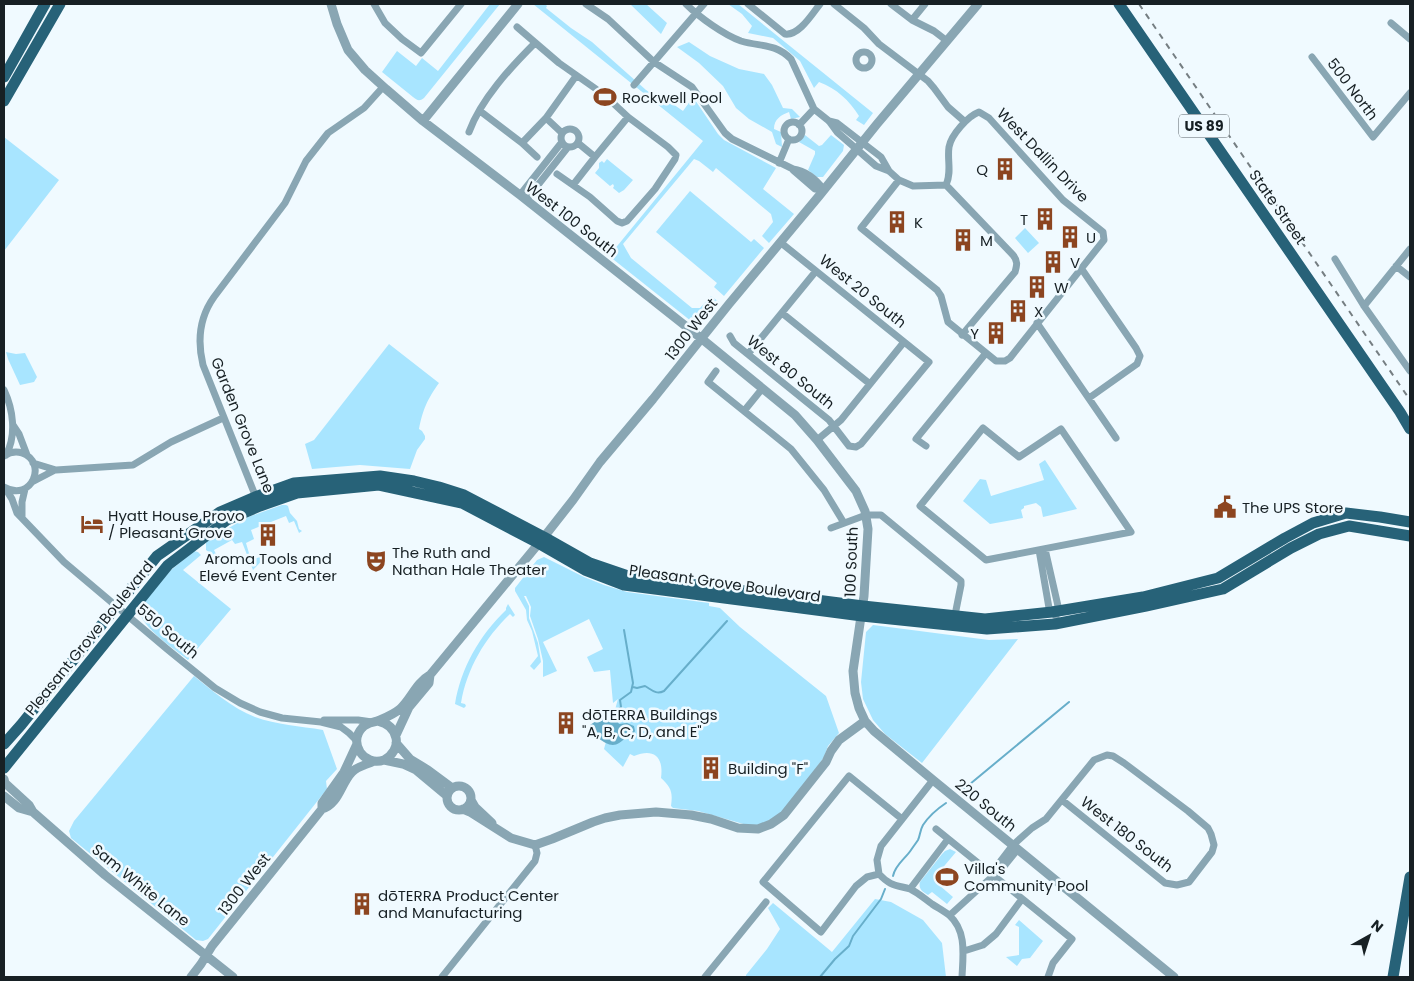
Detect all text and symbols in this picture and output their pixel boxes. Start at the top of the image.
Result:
street label: 500 North [1323,53,1383,125]
sports icon: Rockwell Pool [592,84,618,110]
place label: Rockwell Pool [622,87,722,108]
street label: West Dallin Drive [992,103,1094,207]
road number: US 89 [1179,114,1229,138]
building icon: Q [992,156,1018,182]
place label: Q [976,159,988,180]
street label: State Street [1244,165,1312,249]
street label: West 100 South [521,176,623,262]
building icon: T [1032,206,1058,232]
building icon: K [884,209,910,235]
place label: T [1020,209,1028,230]
place label: K [914,212,923,233]
building icon: U [1057,224,1083,250]
building icon: M [950,227,976,253]
place label: U [1086,227,1096,248]
place label: M [980,230,993,251]
street label: West 20 South [815,249,911,333]
building icon: V [1040,249,1066,275]
place label: V [1070,252,1080,273]
building icon: W [1024,274,1050,300]
place label: W [1054,277,1069,298]
street label: 1300 West [660,293,722,365]
building icon: X [1005,298,1031,324]
place label: X [1034,301,1043,322]
building icon: Y [983,320,1009,346]
place label: Y [970,323,979,344]
street label: West 80 South [743,330,839,414]
street label: Garden Grove Lane [206,354,280,496]
public building icon: The UPS Store [1212,494,1238,520]
place label: The UPS Store [1242,497,1343,518]
place label: Hyatt House Provo / Pleasant Grove [108,505,245,543]
hotel icon: Hyatt House Provo / Pleasant Grove [79,511,105,537]
building icon: Aroma Tools and Elevé Event Center [255,522,281,548]
street label: 100 South [839,526,863,598]
place label: The Ruth and Nathan Hale Theater [392,542,547,580]
place label: Aroma Tools and Elevé Event Center [199,548,337,586]
theatre icon: The Ruth and Nathan Hale Theater [363,548,389,574]
street label: Pleasant Grove Boulevard [20,556,158,720]
street label: Pleasant Grove Boulevard [628,559,822,607]
street label: 550 South [132,599,204,663]
place label: dōTERRA Buildings "A, B, C, D, and E" [582,704,718,742]
building icon: dōTERRA Buildings "A, B, C, D, and E" [553,710,579,736]
building icon: Building "F" [698,755,724,781]
place label: Building "F" [728,758,808,779]
street label: 220 South [951,774,1021,836]
street label: West 180 South [1076,791,1178,877]
street label: Sam White Lane [88,839,194,931]
street label: 1300 West [213,848,275,920]
place label: Villa's Community Pool [964,858,1088,896]
sports icon: Villa's Community Pool [934,864,960,890]
place label: dōTERRA Product Center and Manufacturing [378,885,559,923]
building icon: dōTERRA Product Center and Manufacturing [349,891,375,917]
north arrow [1344,911,1394,961]
text: N [1367,915,1388,937]

